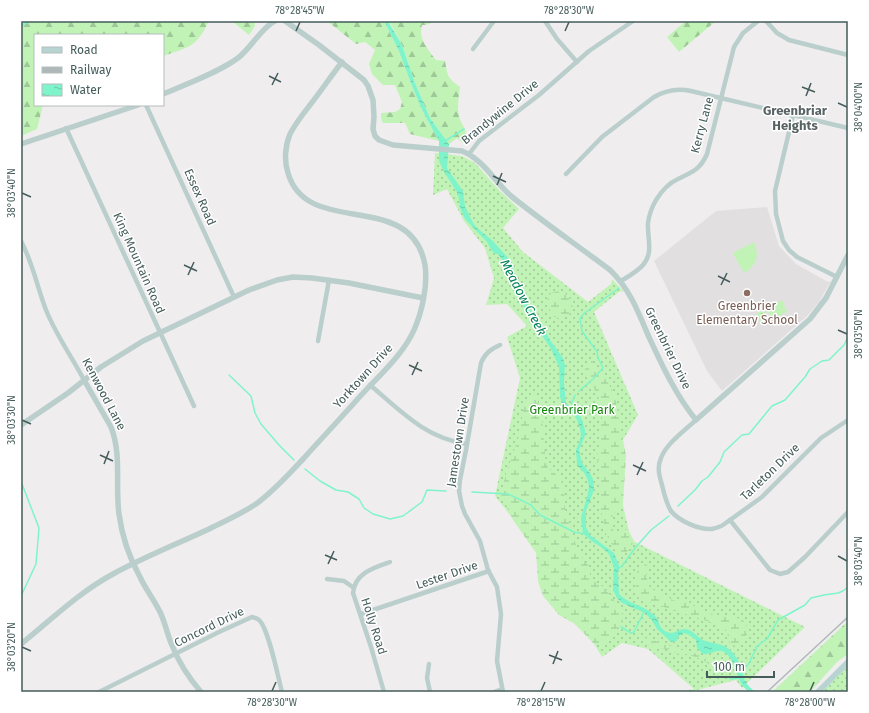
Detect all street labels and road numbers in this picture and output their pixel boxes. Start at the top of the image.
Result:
street label: Brandywine Drive [459,77,541,147]
street label: Kerry Lane [688,95,716,155]
street label: Essex Road [181,166,219,228]
street label: King Mountain Road [110,210,168,316]
street label: Greenbrier Drive [642,305,694,391]
street label: Yorktown Drive [330,341,396,411]
street label: Kenwood Lane [79,356,129,432]
street label: Jamestown Drive [444,396,472,488]
street label: Tarleton Drive [738,440,802,504]
street label: Lester Drive [414,558,480,592]
street label: Holly Road [358,596,390,656]
street label: Concord Drive [172,604,246,650]

